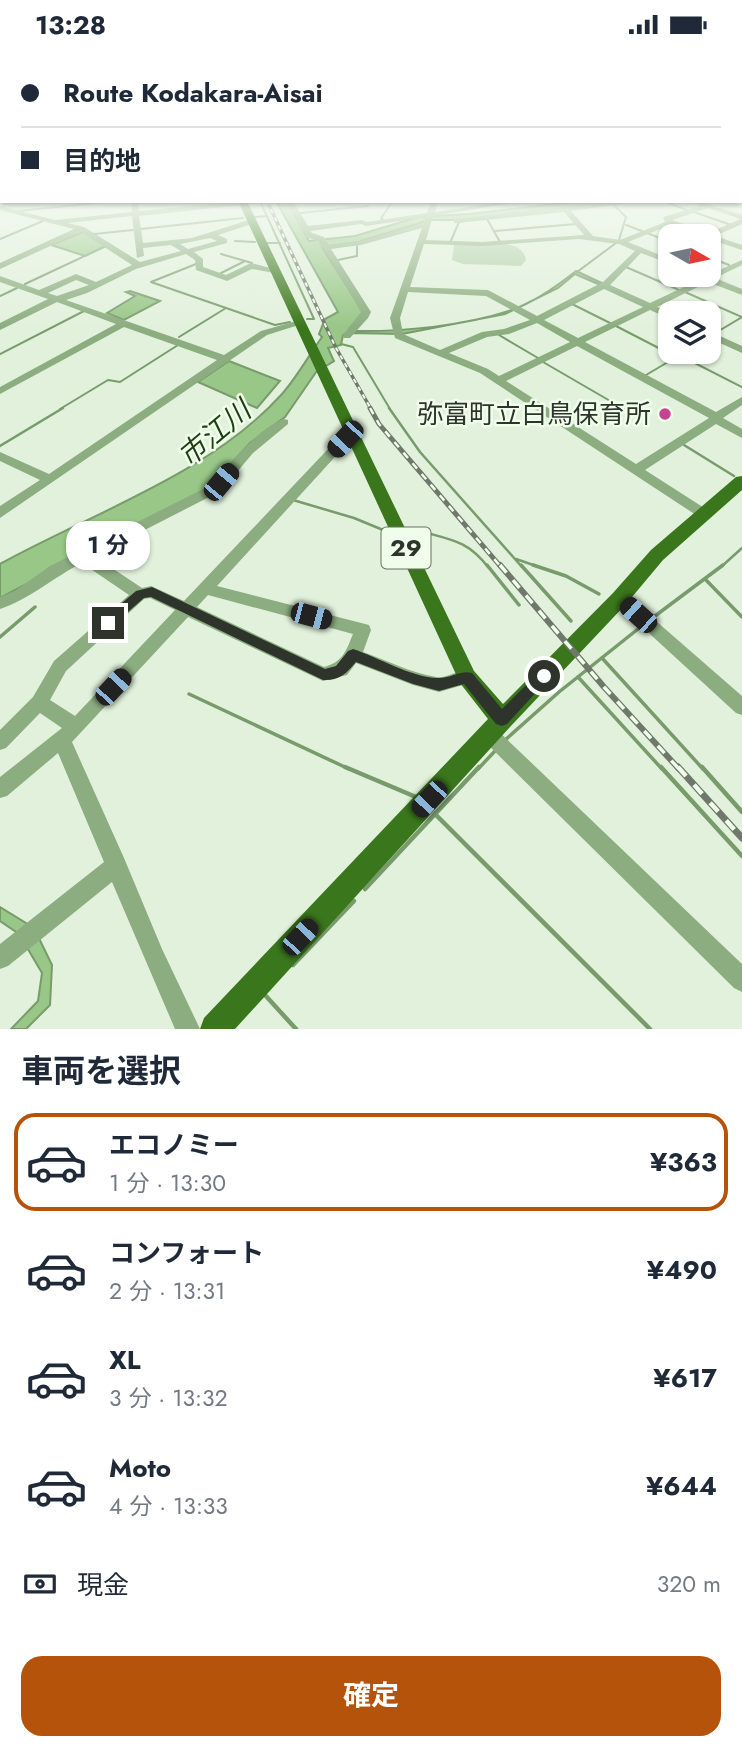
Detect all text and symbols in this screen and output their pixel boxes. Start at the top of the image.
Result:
text: 13:28 [35,6,106,44]
text: Route Kodakara-Aisai [63,74,323,112]
text: 目的地 [63,142,141,180]
north arrow [658,224,721,287]
map controls [658,224,721,364]
button: layers [658,301,721,364]
water label: 市江川 [169,389,262,476]
place label: 弥富町立白鳥保育所 [417,395,651,433]
marker: 弥富町立白鳥保育所 [657,406,673,422]
car [323,416,368,462]
car [200,459,243,505]
callout: 1 分 [66,521,150,571]
road number: 29 [382,527,430,569]
text: 1 分 [87,528,129,562]
car [616,593,661,637]
car [288,600,335,632]
route end [92,607,124,639]
route start [528,660,560,692]
car [91,664,136,710]
car [407,776,452,822]
car [278,914,323,960]
text: 車両を選択 [21,1048,181,1094]
text: エコノミー [109,1126,239,1164]
icon: car [25,1131,88,1194]
text: ¥363 [650,1143,717,1181]
text: 1 分 · 13:30 [109,1166,226,1200]
text: コンフォート [109,1234,264,1272]
icon: car [25,1239,88,1302]
text: ¥490 [647,1251,717,1289]
text: 2 分 · 13:31 [109,1274,225,1308]
text: XL [109,1341,141,1379]
icon: car [25,1347,88,1410]
text: ¥617 [653,1359,717,1397]
text: 3 分 · 13:32 [109,1381,228,1415]
text: Moto [109,1449,171,1487]
icon: car [25,1455,88,1518]
text: ¥644 [646,1467,717,1505]
text: 4 分 · 13:33 [109,1489,228,1523]
icon: cash [21,1565,59,1603]
text: 現金 [77,1566,129,1604]
text: 320 m [657,1567,721,1601]
button: 確定 [21,1656,721,1736]

